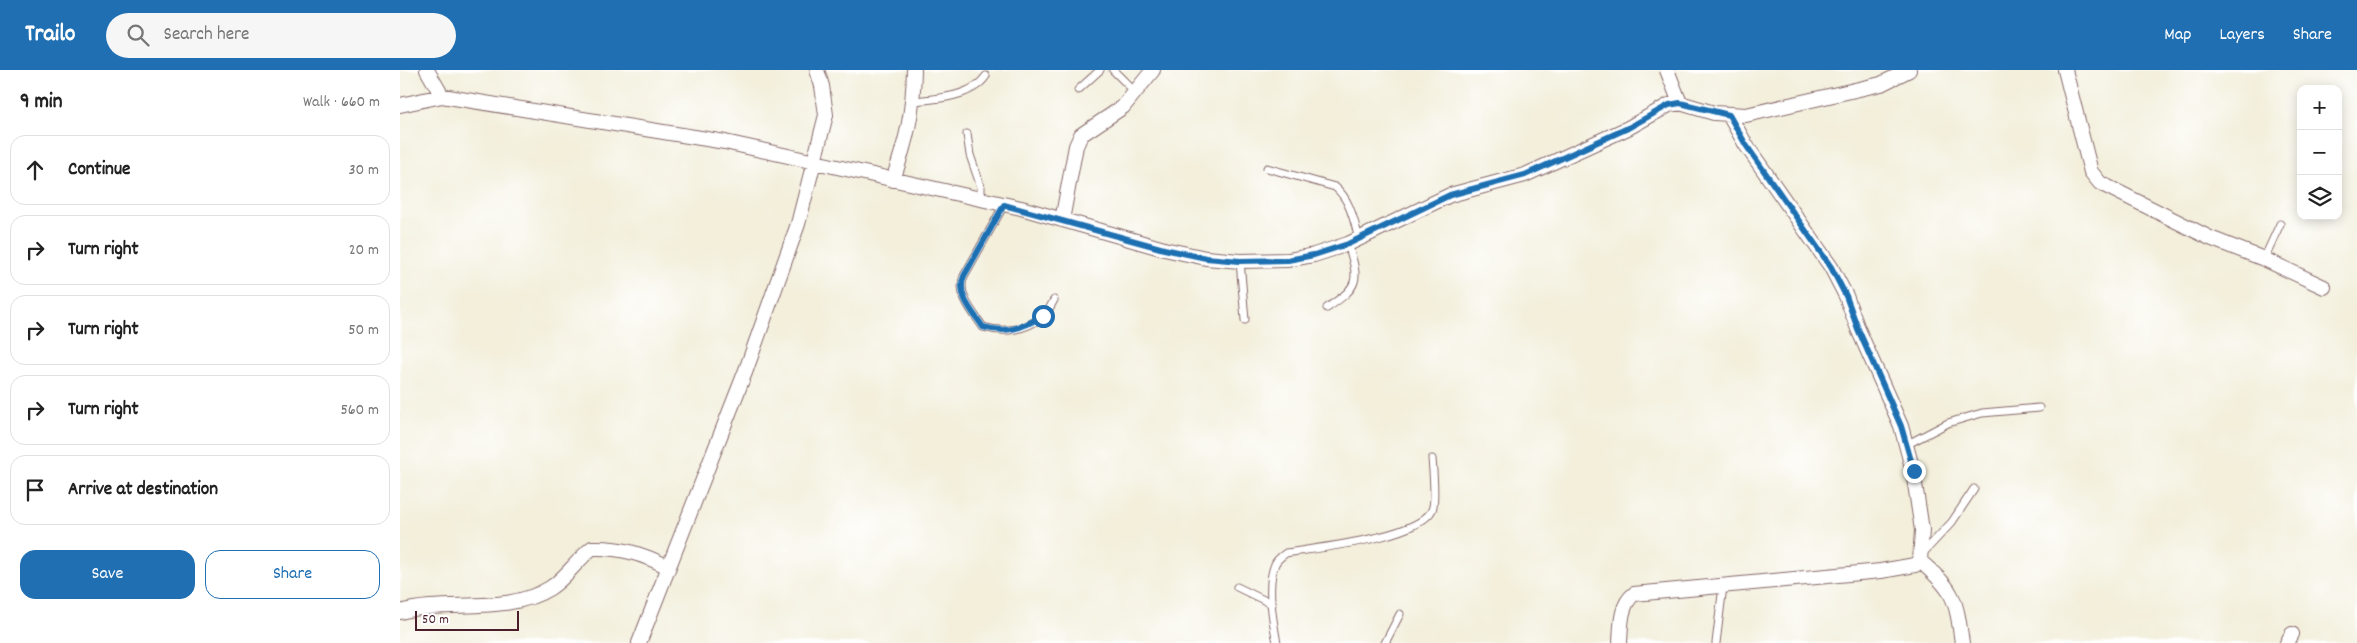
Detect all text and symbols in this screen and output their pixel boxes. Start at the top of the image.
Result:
search box [106,13,456,58]
text: Trailo [25,18,76,52]
icon: search [124,21,152,49]
text: Search here [164,22,249,49]
text: Map [2164,23,2191,48]
text: Layers [2219,23,2265,48]
text: Share [2293,23,2332,48]
map controls [2297,85,2342,220]
button: + [2297,85,2342,130]
text: 9 min [20,88,62,118]
text: Walk · 660 m [303,91,380,114]
button: − [2297,130,2342,175]
icon: ahead [21,156,49,184]
text: Continue [68,157,130,184]
text: 30 m [349,159,379,182]
button: layers [2297,175,2342,220]
icon: right [21,236,49,264]
text: Turn right [68,237,139,264]
text: 20 m [349,239,379,262]
route start [1032,305,1055,328]
icon: right [21,316,49,344]
text: Turn right [68,317,139,344]
text: 50 m [348,319,379,342]
icon: right [21,396,49,424]
text: Turn right [68,397,139,424]
text: 560 m [340,399,379,422]
route end [1903,460,1926,483]
icon: arrive [21,476,49,504]
text: Arrive at destination [68,477,218,504]
button: Save [20,550,195,599]
button: Share [205,550,380,599]
scale bar [415,608,519,631]
text: 50 m [422,610,449,630]

